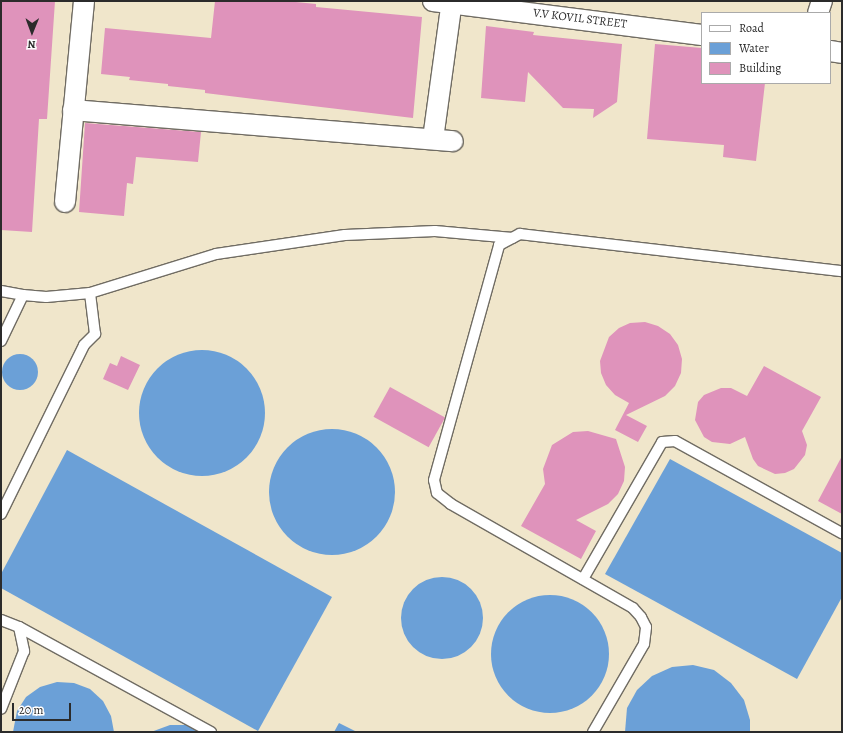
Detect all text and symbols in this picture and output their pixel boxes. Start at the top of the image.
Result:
street label: V.V KOVIL STREET [532,6,628,32]
north arrow [12,12,52,52]
legend [701,12,831,84]
text: Road [739,20,764,36]
text: N [28,37,36,52]
text: Water [739,40,769,56]
text: Building [739,60,781,76]
scale bar [14,695,73,721]
text: 20 m [19,702,43,718]

